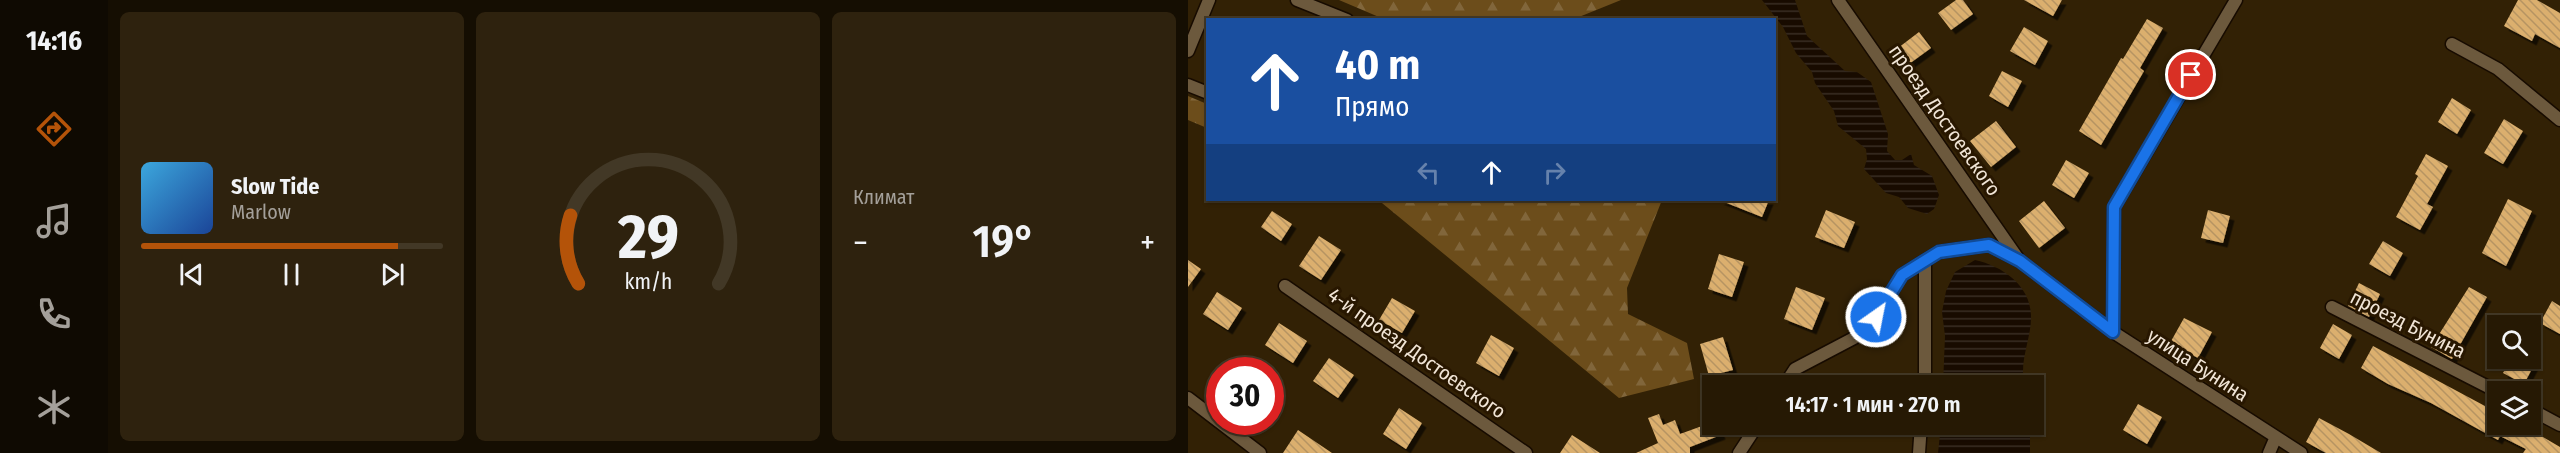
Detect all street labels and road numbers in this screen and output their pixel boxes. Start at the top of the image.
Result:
street label: проезд Достоевского [1884,40,2006,200]
street label: 4-й проезд Достоевского [1324,283,1510,423]
street label: проезд Бунина [2346,285,2470,363]
street label: улица Бунина [2143,323,2253,407]

